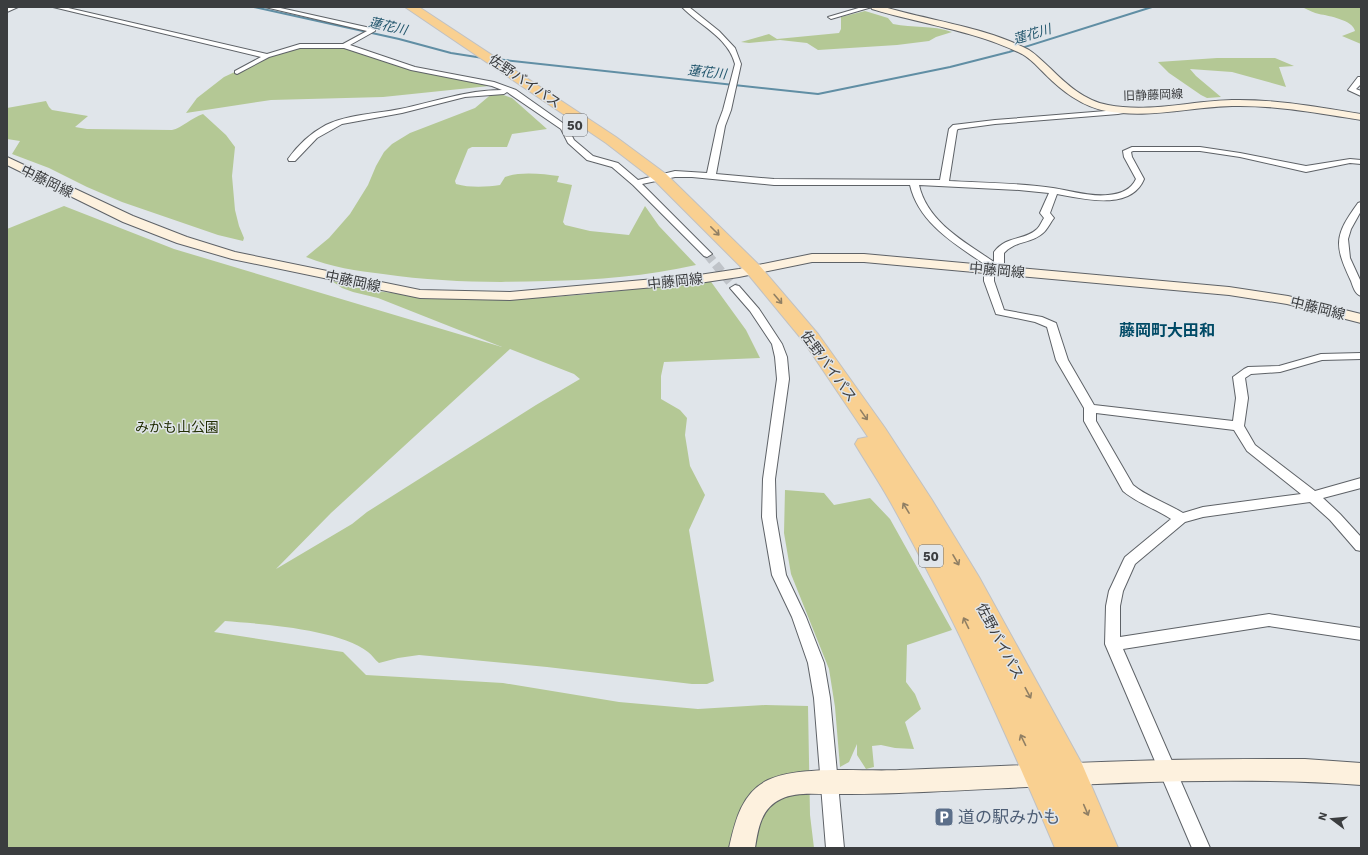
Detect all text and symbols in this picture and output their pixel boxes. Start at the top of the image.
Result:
water label: 蓮花川 [367,14,411,38]
water label: 蓮花川 [1011,21,1055,47]
street label: 佐野バイパス [486,51,564,111]
water label: 蓮花川 [687,63,729,82]
street label: 旧静藤岡線 [1123,87,1183,103]
road number: 50 [563,114,587,136]
street label: 中藤岡線 [18,162,76,200]
one-way arrow [710,226,720,236]
street label: 中藤岡線 [968,260,1026,280]
street label: 中藤岡線 [324,267,382,295]
street label: 中藤岡線 [646,270,704,292]
street label: 中藤岡線 [1289,293,1347,323]
one-way arrow [774,294,783,305]
district label: 藤岡町大田和 [1119,321,1215,340]
street label: 佐野バイパス [798,327,860,405]
one-way arrow [860,409,868,420]
park label: みかも山公園 [135,419,219,435]
one-way arrow [901,502,909,514]
road number: 50 [919,545,943,567]
one-way arrow [952,554,960,566]
street label: 佐野バイパス [973,600,1027,682]
one-way arrow [962,618,969,630]
one-way arrow [1024,687,1032,699]
one-way arrow [1019,735,1026,747]
north arrow [1312,799,1352,839]
one-way arrow [1083,804,1090,816]
parking icon: 道の駅みかも [933,806,955,828]
place label: 道の駅みかも [958,807,1060,827]
text: N [1315,811,1330,822]

